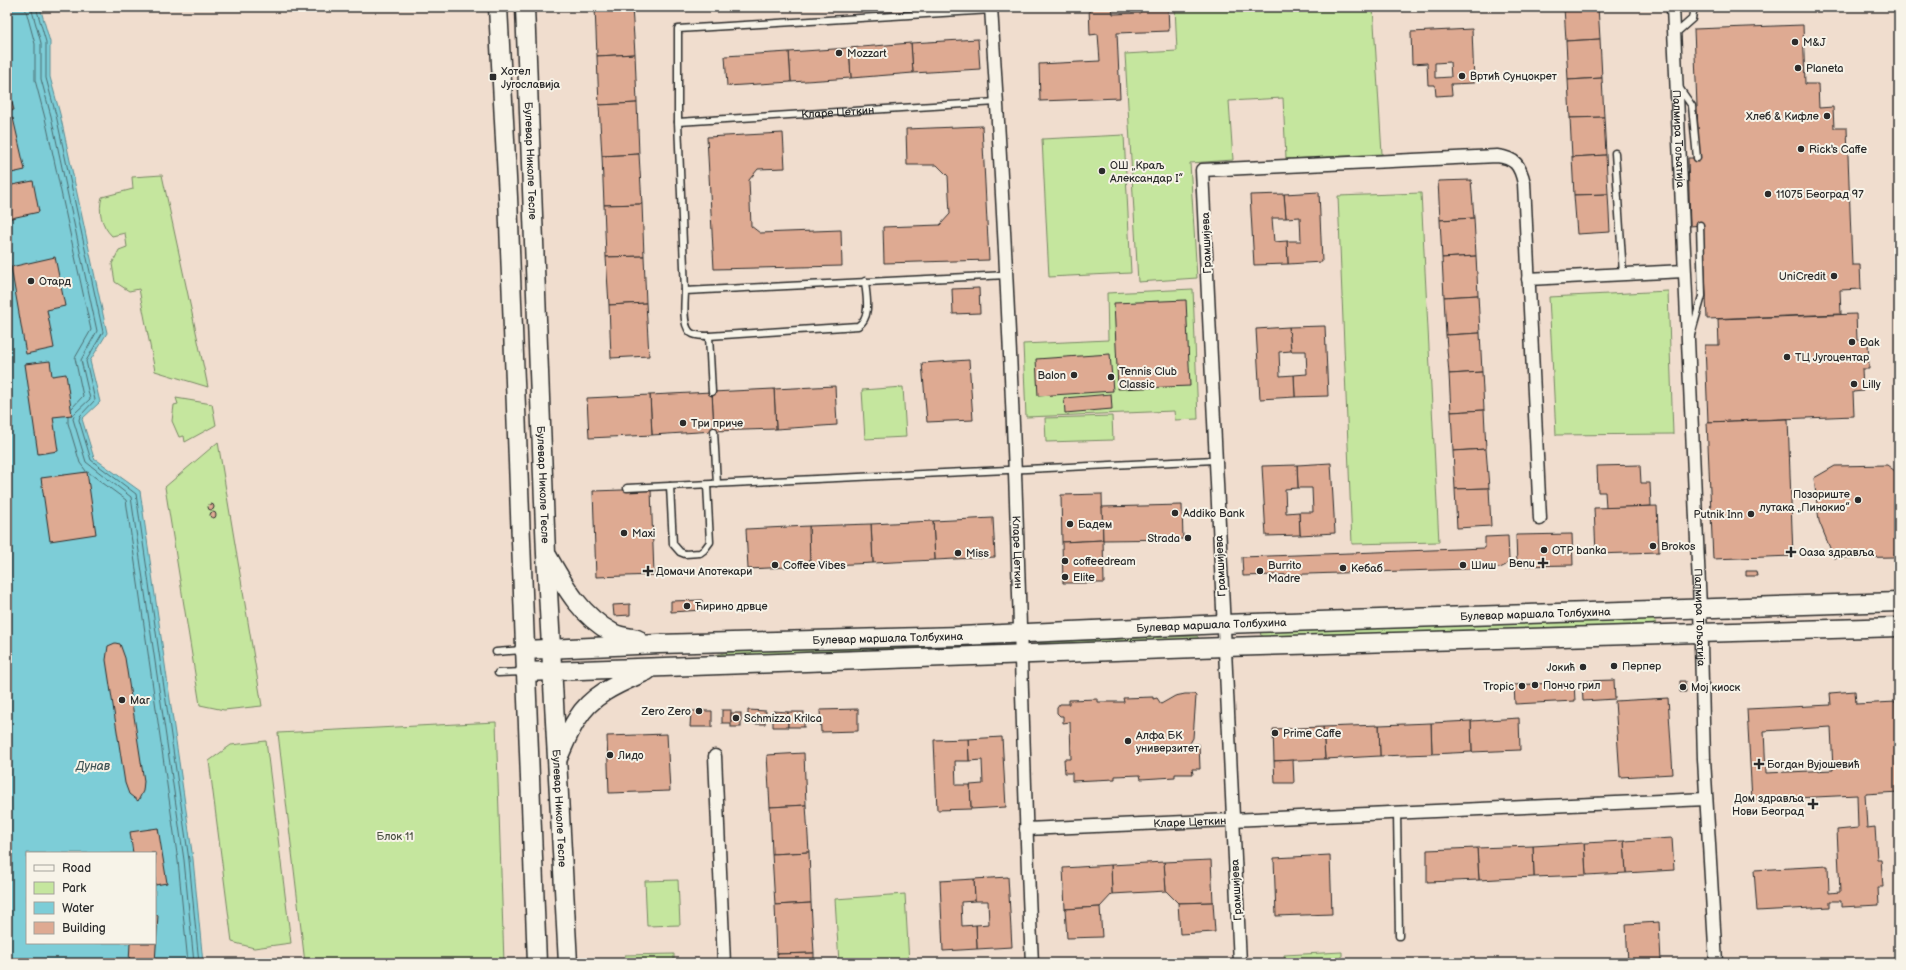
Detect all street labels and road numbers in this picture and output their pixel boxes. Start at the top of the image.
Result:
street label: Палмира Тољатија [1670,90,1687,189]
street label: Булевар Николе Тесле [522,102,539,220]
street label: Кларе Цеткин [801,104,875,121]
street label: Грамшијева [1199,212,1214,274]
street label: Булевар Николе Тесле [534,426,552,544]
street label: Кларе Цеткин [1010,516,1025,589]
street label: Грамшијева [1212,534,1229,597]
street label: Палмира Тољатија [1691,568,1708,667]
street label: Булевар маршала Толбухина [1460,605,1611,623]
street label: Булевар маршала Толбухина [1136,616,1287,635]
street label: Булевар маршала Толбухина [812,630,964,647]
street label: Булевар Николе Тесле [550,749,569,867]
street label: Кларе Цеткин [1153,814,1227,830]
street label: Грамшијева [1228,858,1245,921]

